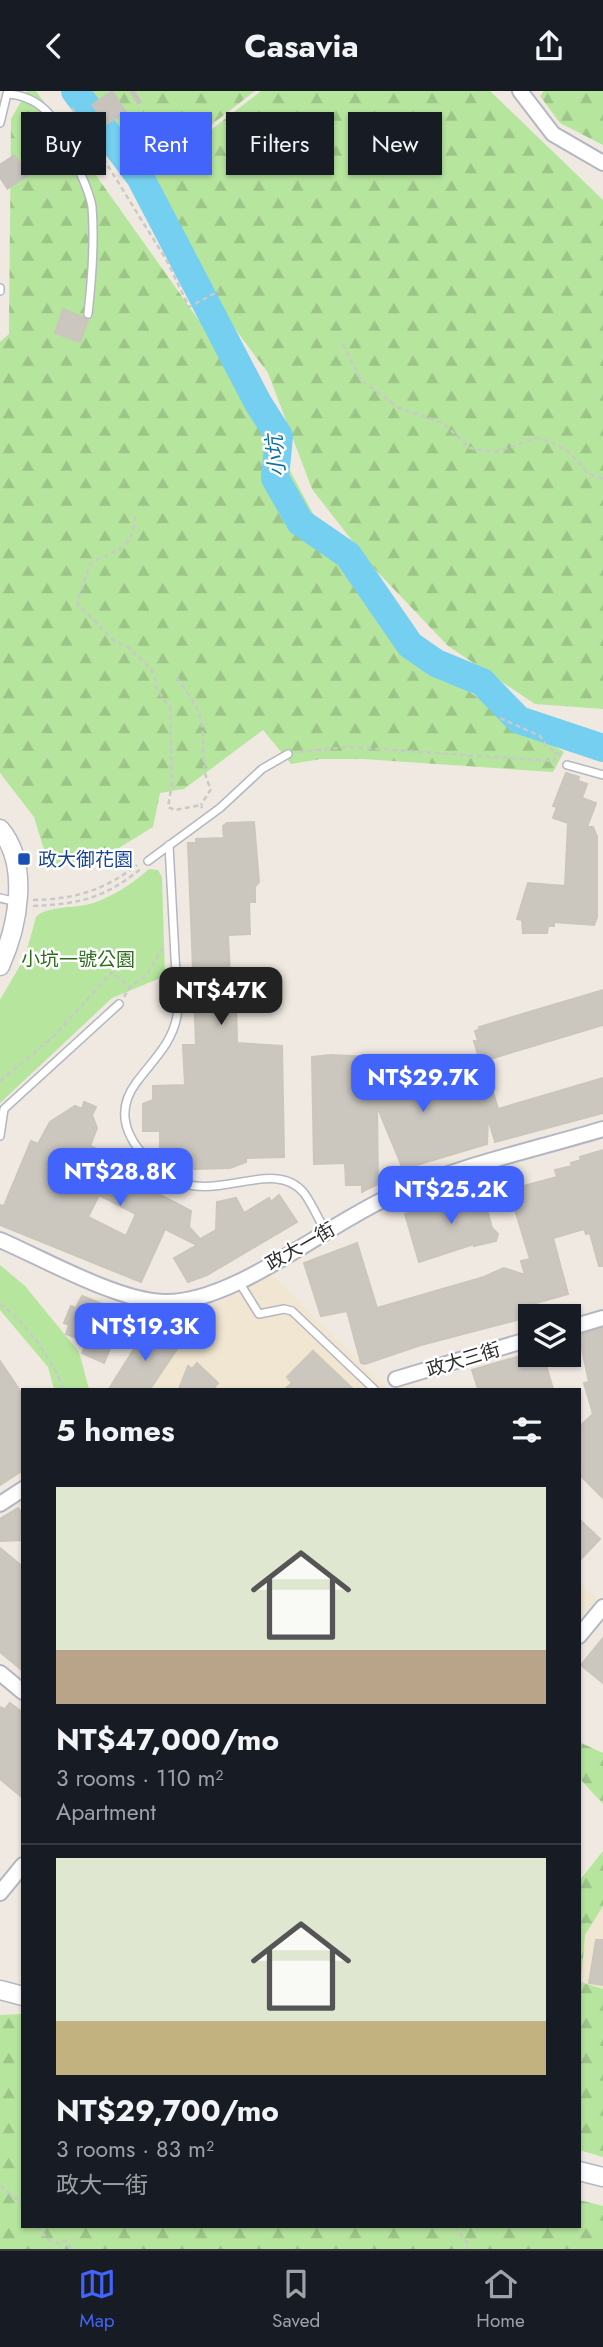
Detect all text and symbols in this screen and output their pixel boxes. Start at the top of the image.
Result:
text: Casavia [244,23,359,69]
icon: back [35,27,73,65]
icon: share [530,27,568,65]
chip: Buy [21,112,106,175]
chip: Rent [120,112,212,175]
chip: Filters [226,112,334,175]
chip: New [348,112,442,175]
water label: 小坑 [259,431,293,478]
place label: 政大御花園 [38,846,133,873]
marker: 政大御花園 [16,851,32,867]
park label: 小坑一號公園 [21,946,135,973]
pin: NT$47K [164,967,278,1027]
text: NT$47K [175,973,267,1007]
pin: NT$29.7K [351,1055,495,1114]
text: NT$29.7K [367,1060,479,1094]
pin: NT$28.8K [48,1149,192,1208]
text: NT$28.8K [64,1154,176,1188]
pin: NT$25.2K [379,1167,523,1226]
text: NT$25.2K [394,1172,508,1206]
street label: 政大一街 [261,1216,340,1277]
pin: NT$19.3K [73,1303,217,1363]
map controls [518,1304,581,1367]
button: layers [518,1304,581,1367]
text: NT$19.3K [91,1309,199,1343]
street label: 政大三街 [423,1335,503,1384]
text: 5 homes [56,1409,175,1452]
icon: filters [508,1411,546,1449]
icon: home [238,1532,364,1658]
text: NT$47,000/mo [56,1718,279,1761]
text: 3 rooms · 110 m² [56,1761,223,1795]
text: Apartment [56,1795,156,1829]
icon: home [238,1903,364,2029]
text: NT$29,700/mo [56,2089,279,2132]
text: 3 rooms · 83 m² [56,2132,214,2166]
text: 政大一街 [56,2168,148,2202]
tab: Map [78,2265,116,2334]
tab: Saved [272,2265,320,2334]
tab: Home [476,2265,525,2334]

